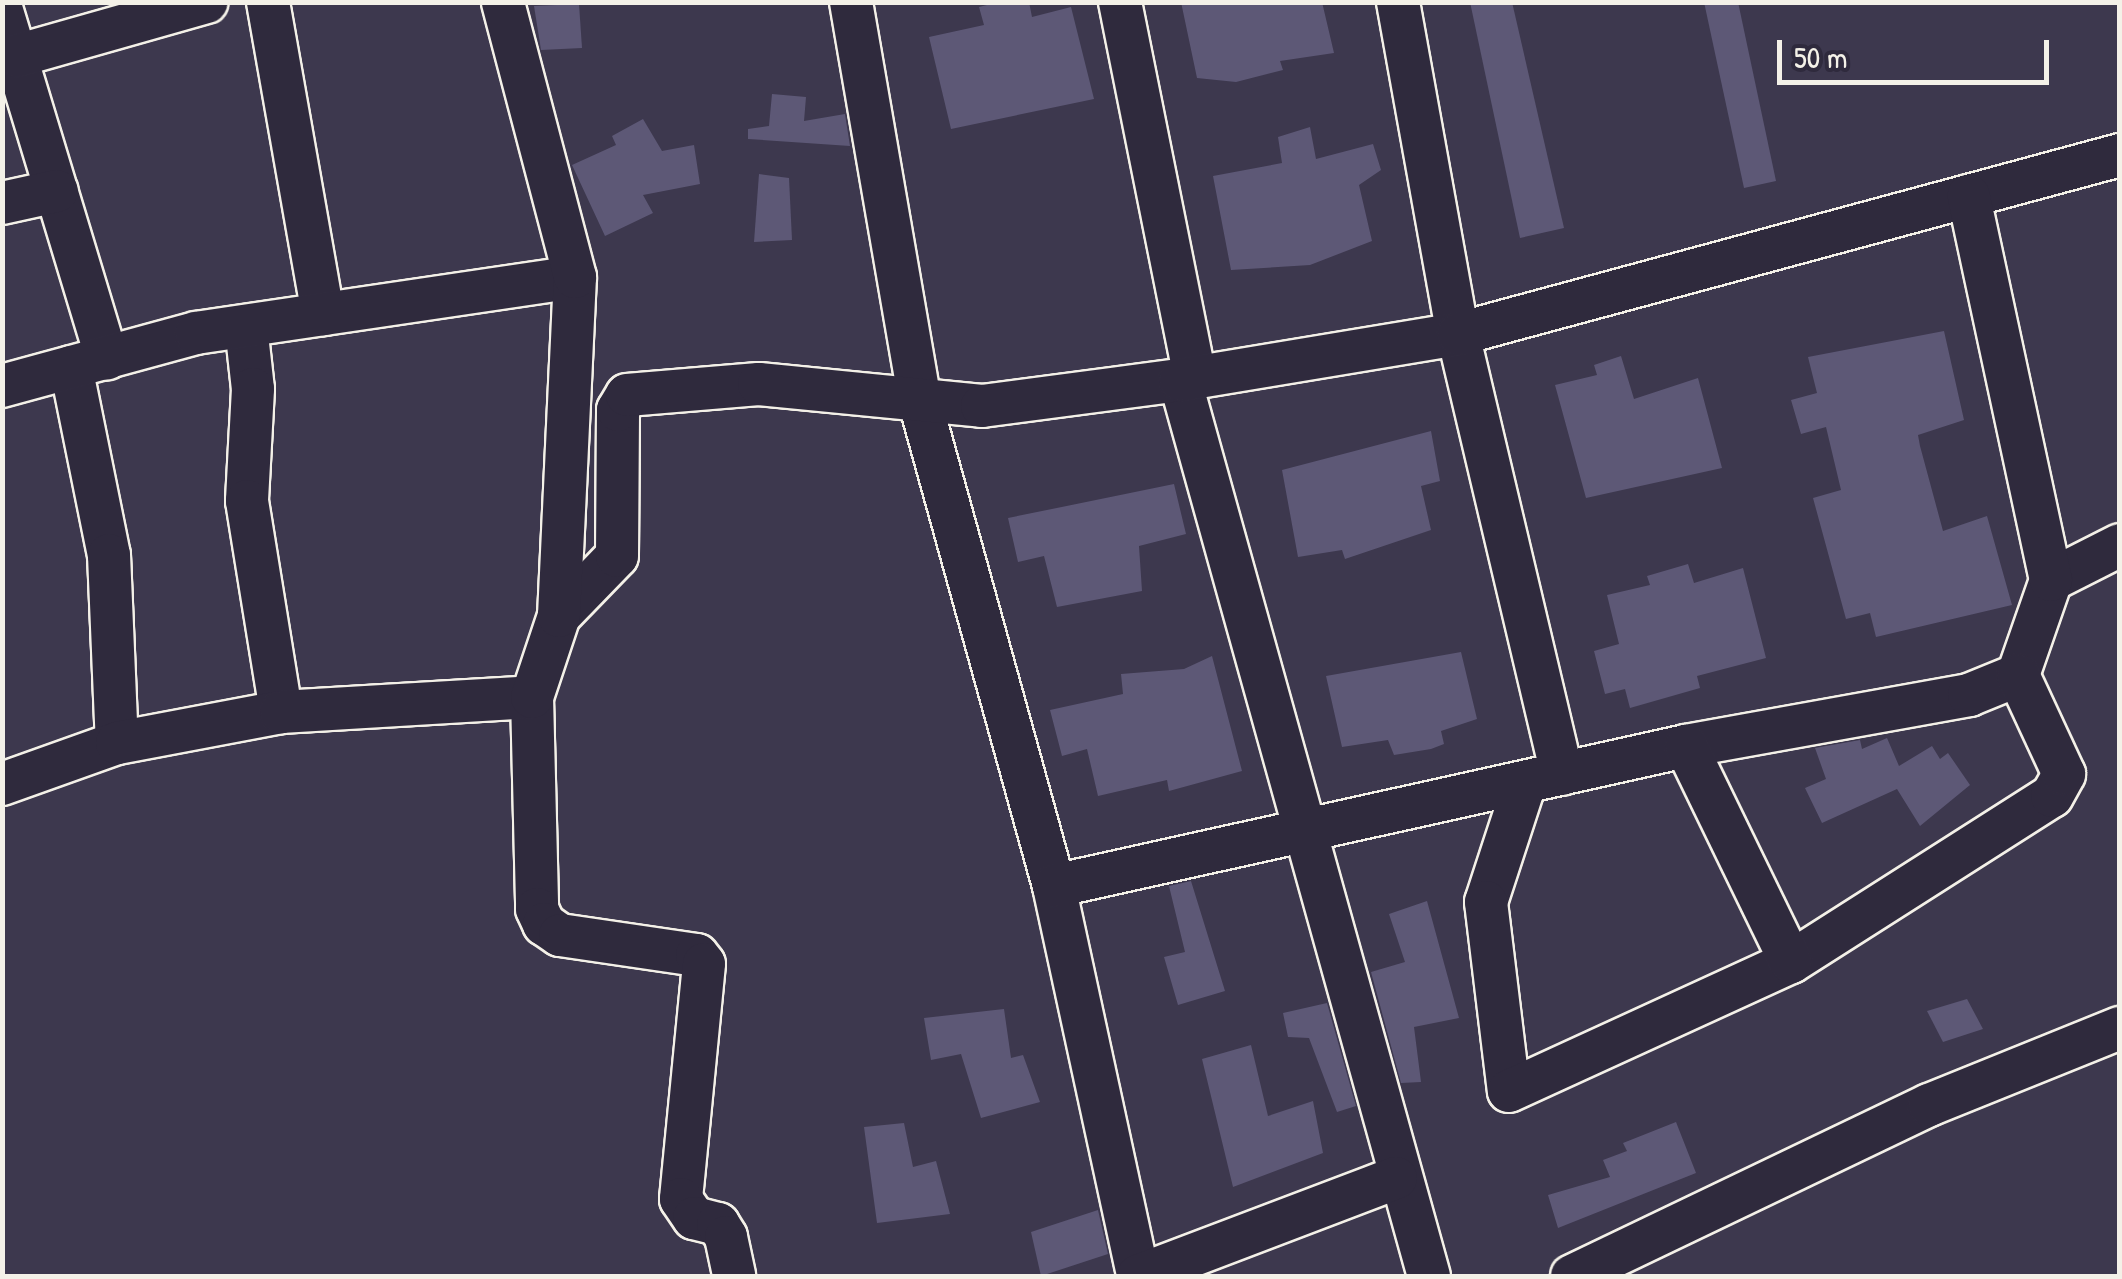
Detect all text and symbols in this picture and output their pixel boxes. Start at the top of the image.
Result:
scale bar [1782,20,2054,82]
text: 50 m [1794,37,1847,77]

